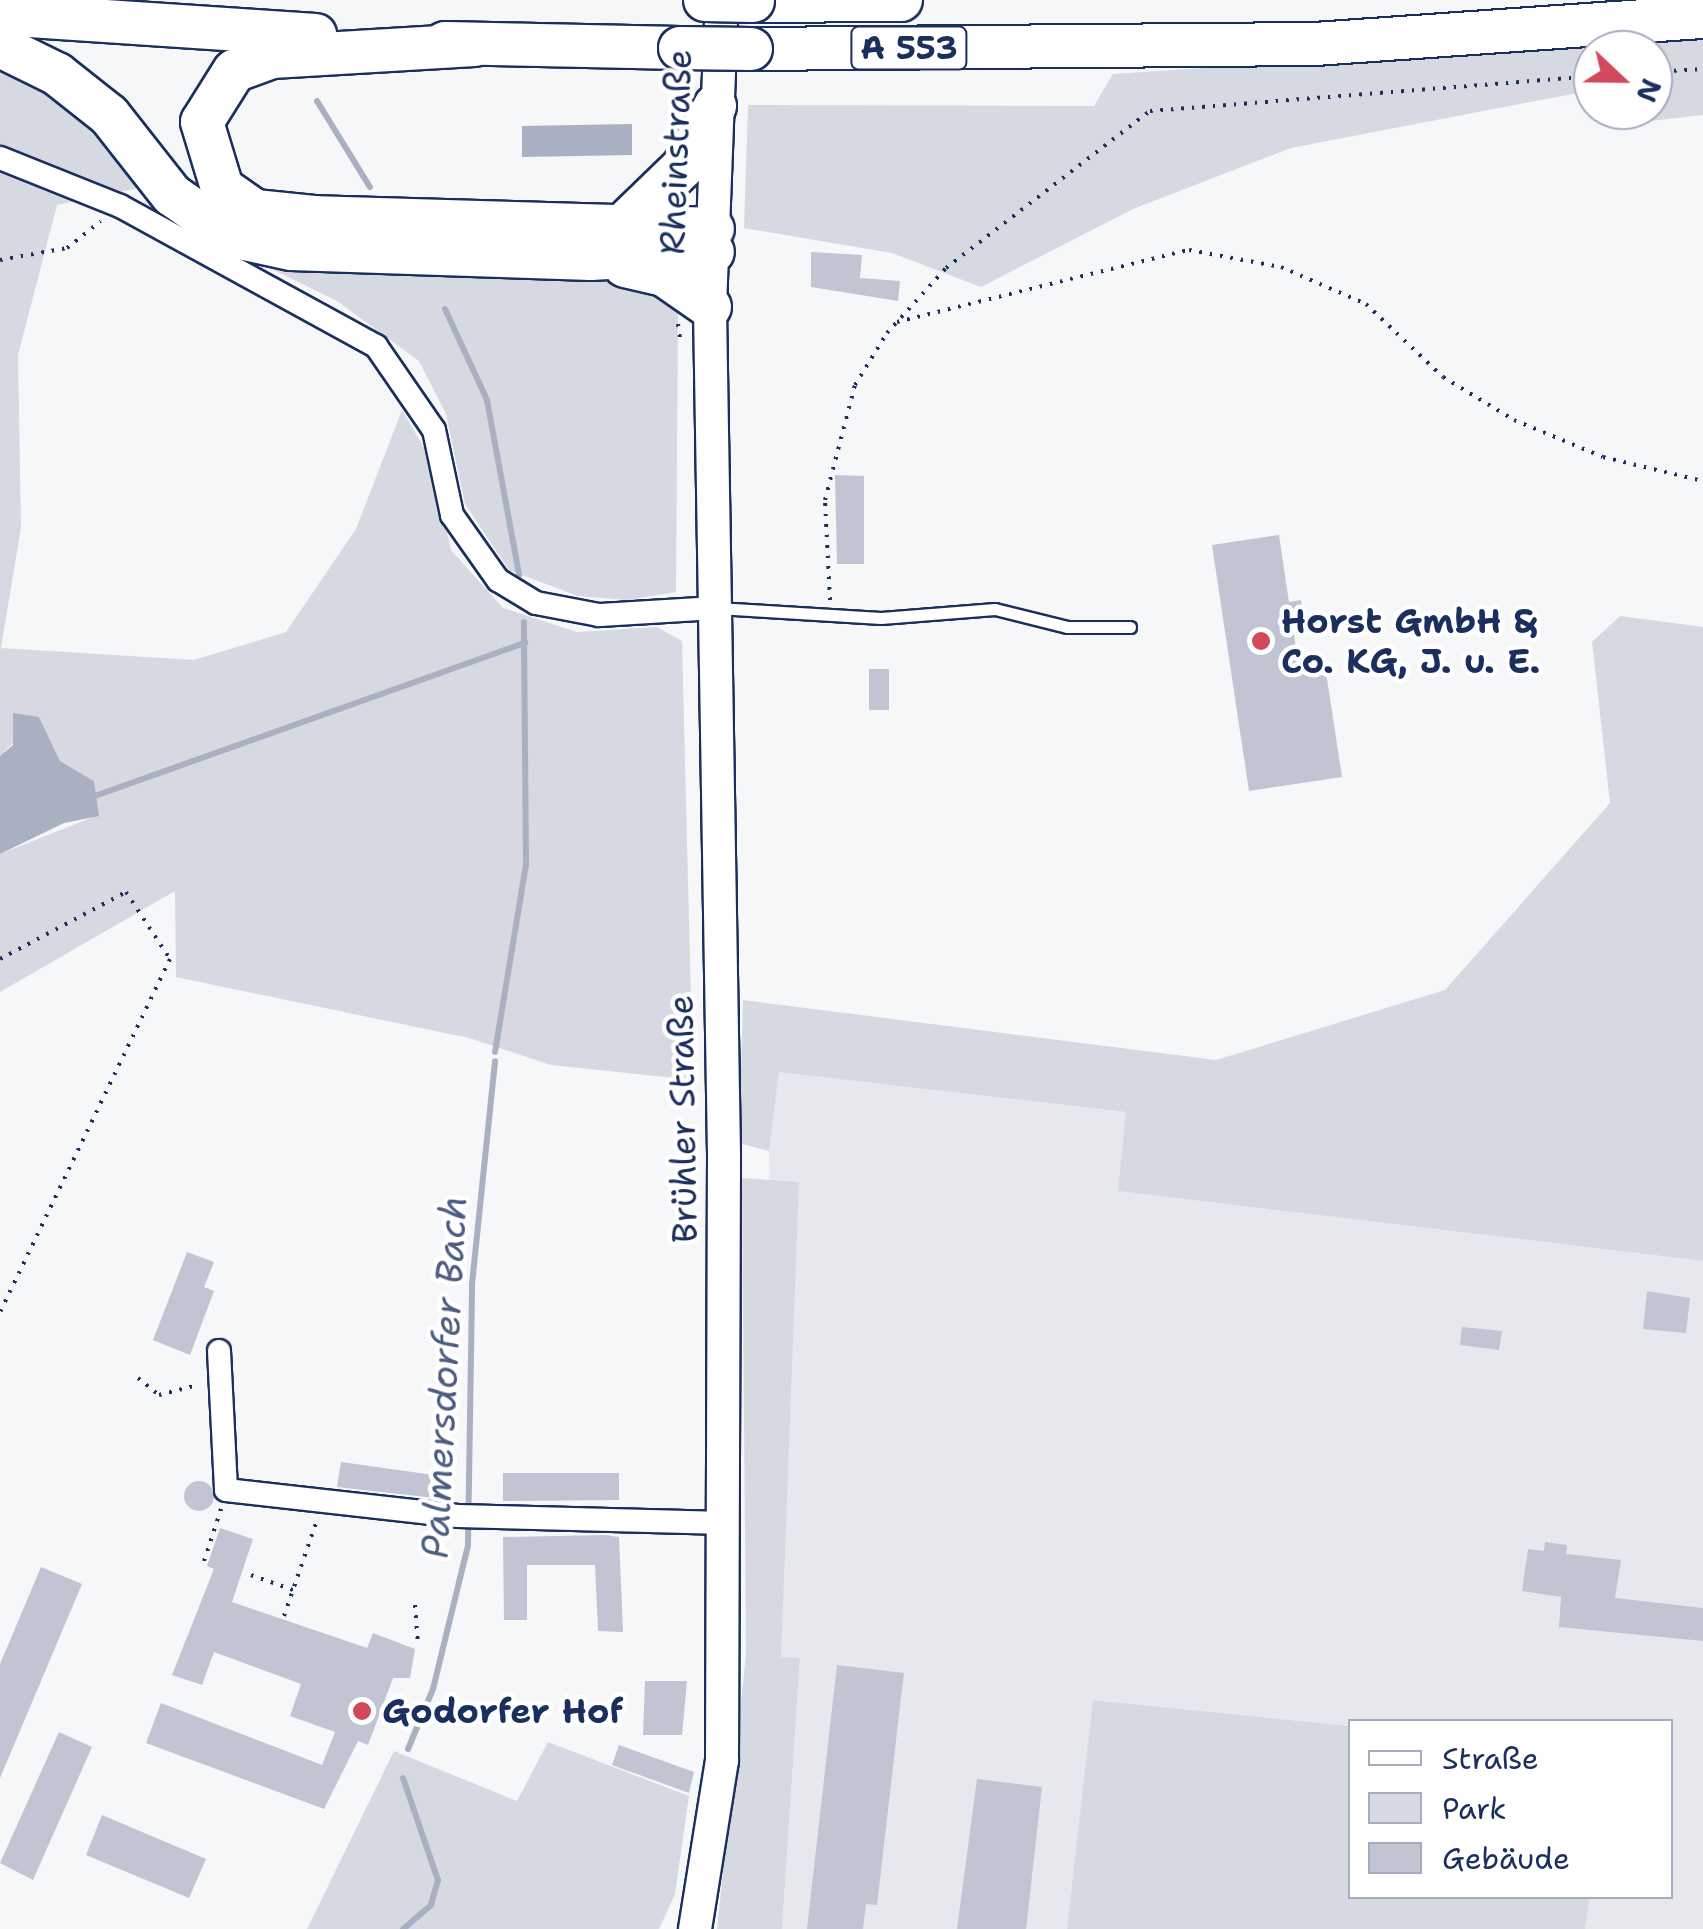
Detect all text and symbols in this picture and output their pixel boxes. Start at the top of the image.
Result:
road number: A 553 [849,21,969,75]
north arrow [1573,30,1673,130]
street label: Rheinstraße [651,49,701,255]
text: N [1627,73,1671,108]
place label: Horst GmbH & Co. KG, J. u. E. [1281,600,1540,682]
marker: Horst GmbH & Co. KG, J. u. E. [1250,630,1272,652]
street label: Brühler Straße [660,995,706,1243]
water label: Palmersdorfer Bach [412,1195,476,1559]
place label: Godorfer Hof [382,1690,623,1732]
marker: Godorfer Hof [351,1700,373,1722]
legend [1348,1719,1673,1899]
text: Straße [1442,1738,1539,1779]
text: Park [1442,1788,1506,1829]
text: Gebäude [1442,1838,1570,1879]

